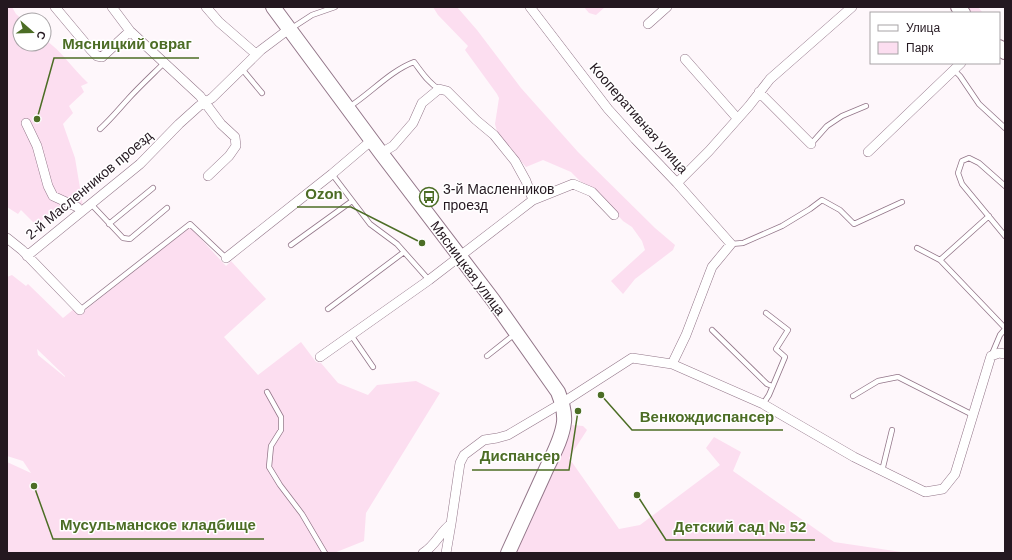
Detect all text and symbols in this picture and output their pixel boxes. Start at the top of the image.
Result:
north arrow [12,12,52,52]
legend [870,12,1000,64]
text: Улица [906,21,940,35]
text: С [34,30,48,41]
callout: Мясницкий овраг [54,31,199,58]
text: Мясницкий овраг [62,35,192,52]
text: Парк [906,41,934,55]
street label: Кооперативная улица [587,59,692,177]
street label: 2-й Масленников проезд [22,127,156,243]
callout: Ozon [297,180,351,207]
place label: 3-й Масленников проезд [443,181,555,213]
text: Ozon [305,185,343,202]
bus stop icon: 3-й Масленников проезд [418,186,440,208]
street label: Мясницкая улица [427,218,509,318]
callout: Венкождиспансер [632,403,783,430]
text: Венкождиспансер [640,408,774,425]
callout: Диспансер [472,443,569,470]
text: Диспансер [480,447,560,464]
callout: Мусульманское кладбище [53,512,264,539]
callout: Детский сад № 52 [666,513,815,540]
text: Мусульманское кладбище [60,516,256,533]
text: Детский сад № 52 [674,518,806,535]

